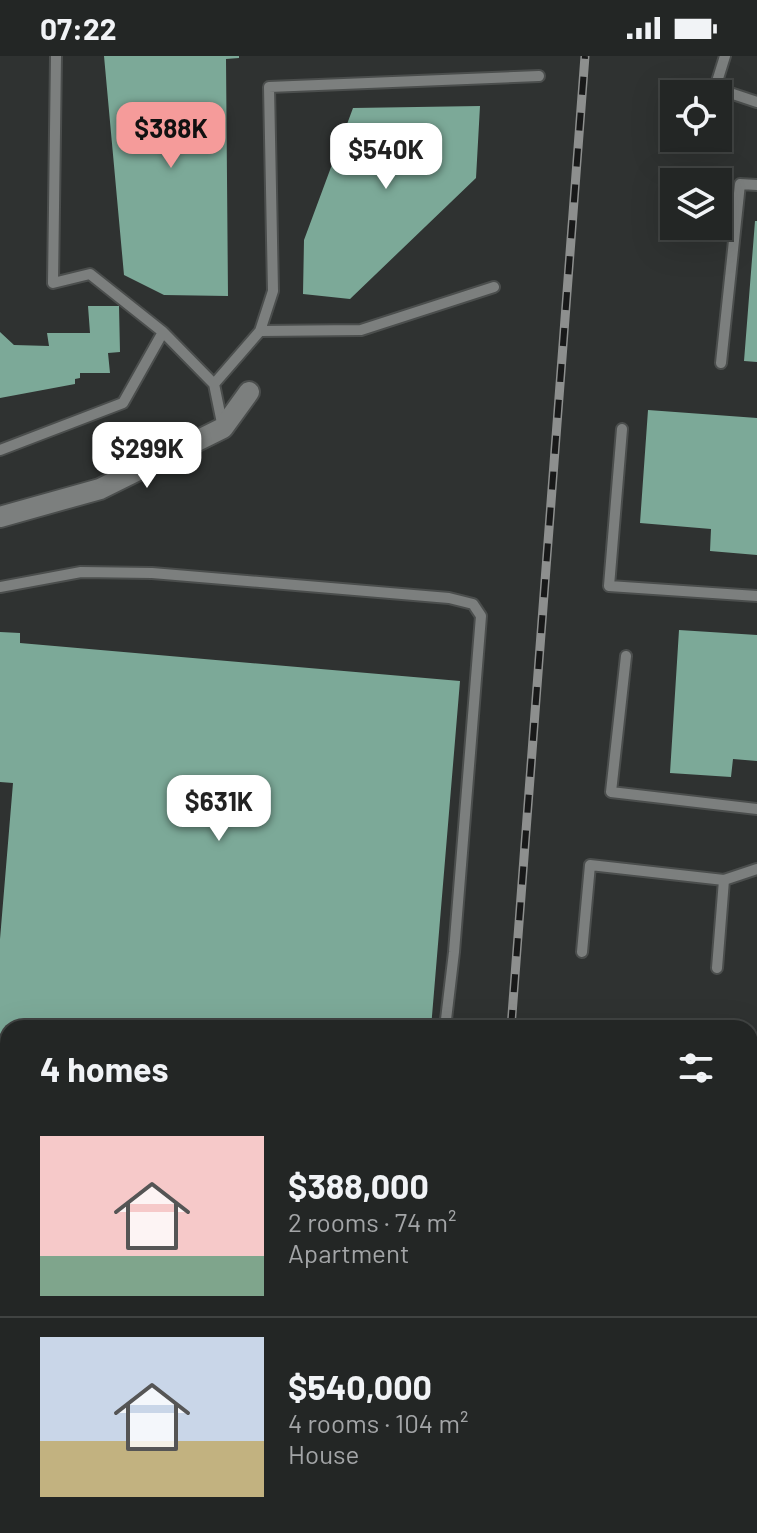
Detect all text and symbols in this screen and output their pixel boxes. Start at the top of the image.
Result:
text: 07:22 [40,10,117,46]
map controls [660,80,732,240]
button: locate [660,80,732,152]
pin: $388K [115,102,227,170]
text: $388K [134,112,208,143]
pin: $540K [330,123,442,191]
text: $540K [348,133,424,164]
button: layers [660,168,732,240]
pin: $299K [91,422,203,490]
text: $299K [110,432,184,463]
pin: $631K [163,775,275,843]
text: $631K [185,785,253,816]
icon: filters [674,1046,718,1090]
text: 4 homes [40,1048,169,1089]
text: $388,000 [288,1165,429,1206]
icon: home [104,1168,200,1264]
text: 2 rooms · 74 m² [288,1206,456,1237]
text: Apartment [288,1237,409,1268]
text: $540,000 [288,1366,432,1407]
icon: home [104,1369,200,1465]
text: 4 rooms · 104 m² [288,1407,468,1438]
text: House [288,1438,359,1469]

